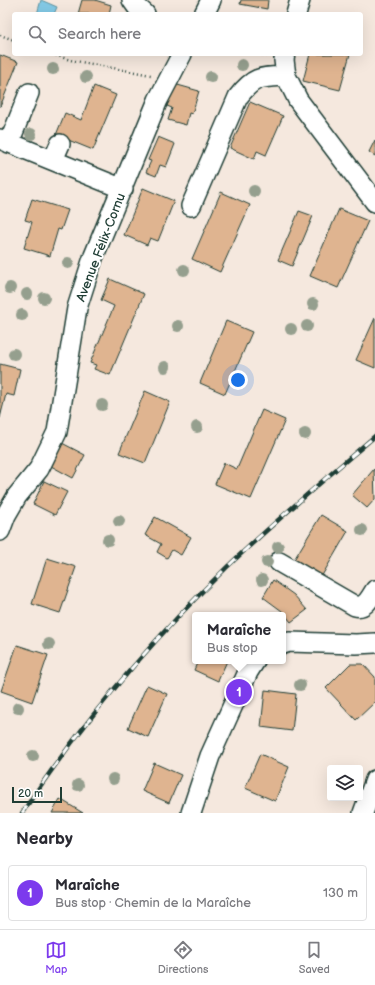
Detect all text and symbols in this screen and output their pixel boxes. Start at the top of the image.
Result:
search box [12,12,363,56]
icon: search [26,23,48,45]
text: Search here [58,25,141,44]
street label: Avenue Félix-Cornu [73,191,129,304]
your location [228,370,248,390]
popup [192,612,286,664]
text: Maraîche [207,621,271,640]
text: Bus stop [207,640,258,656]
pin: 1 [226,677,252,707]
map controls [327,765,363,801]
button: layers [327,765,363,801]
scale bar [12,785,62,804]
text: 20 m [18,787,43,800]
text: Nearby [16,829,73,849]
text: Maraîche [55,876,120,895]
text: 1 [27,885,33,901]
text: 130 m [323,885,358,901]
text: Bus stop · Chemin de la Maraîche [55,895,251,911]
tab: Map [45,939,67,976]
tab: Directions [158,939,208,976]
tab: Saved [299,939,330,976]

